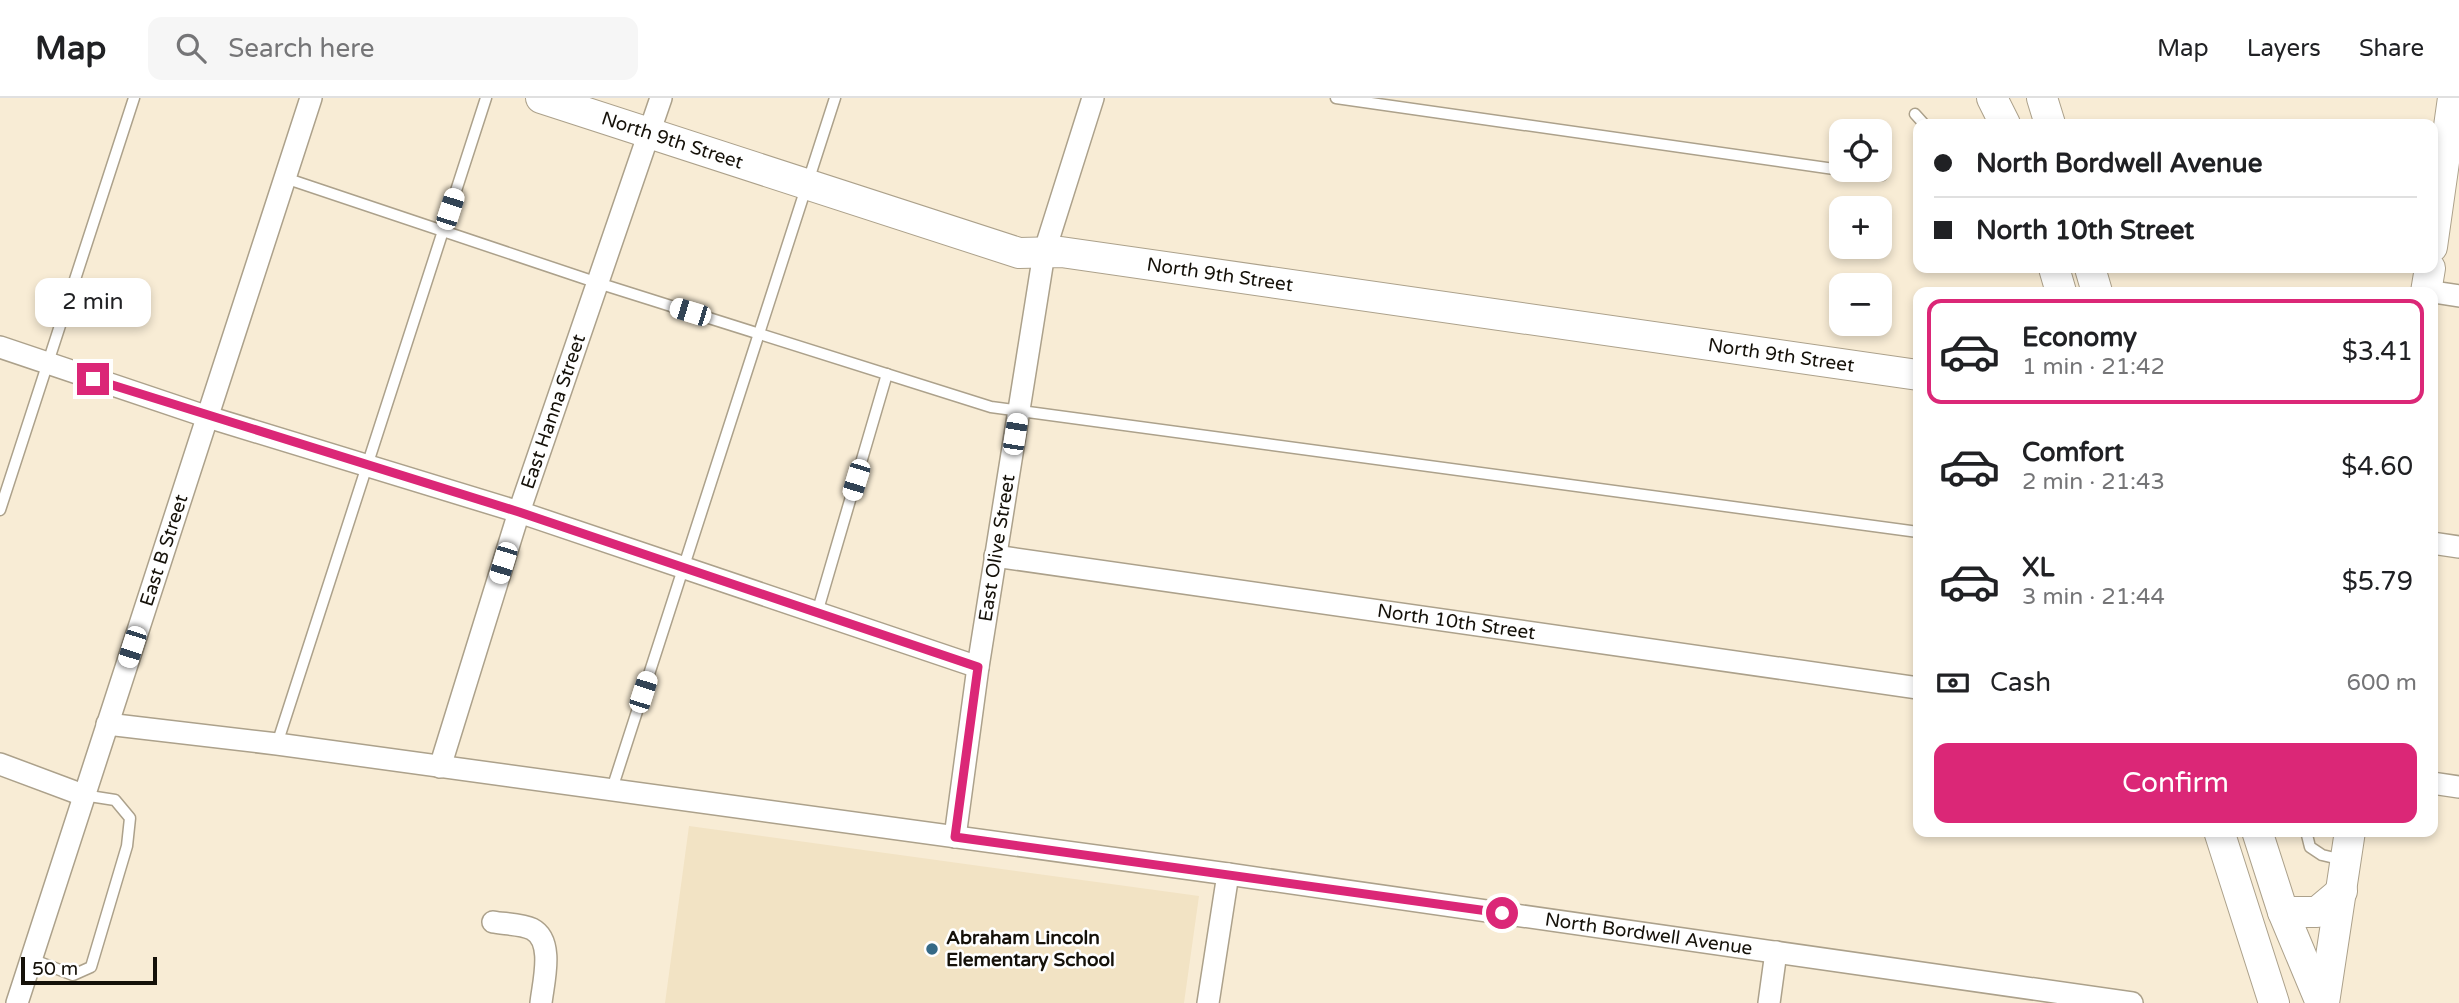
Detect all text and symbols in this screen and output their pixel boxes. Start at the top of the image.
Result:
search box [148,17,638,80]
text: Map [35,29,106,68]
icon: search [172,29,210,67]
text: Search here [228,33,374,64]
text: Map [2157,34,2209,63]
text: Layers [2247,34,2321,63]
text: Share [2359,34,2424,63]
street label: North 9th Street [599,107,746,174]
map controls [1829,119,1892,336]
button: locate [1829,119,1892,182]
text: North Bordwell Avenue [1976,148,2262,179]
car [434,186,467,232]
button: + [1829,196,1892,259]
text: North 10th Street [1976,215,2194,246]
street label: North 9th Street [1145,253,1295,296]
button: − [1829,273,1892,336]
callout: 2 min [35,278,151,327]
text: 2 min [62,288,124,316]
car [667,296,714,328]
icon: car [1938,320,2001,383]
text: Economy [2022,322,2137,353]
street label: East Hanna Street [517,331,590,492]
street label: North 9th Street [1706,334,1856,377]
text: $3.41 [2342,336,2413,367]
text: 1 min · 21:42 [2022,353,2165,381]
route end [77,363,109,395]
car [1002,412,1029,456]
icon: car [1938,435,2001,498]
text: Comfort [2022,437,2124,468]
text: $4.60 [2341,451,2413,482]
car [840,457,873,503]
text: 2 min · 21:43 [2022,468,2165,496]
street label: East Olive Street [974,473,1020,623]
street label: East B Street [136,492,193,609]
car [487,540,520,586]
icon: car [1938,550,2001,613]
text: XL [2022,552,2054,583]
text: $5.79 [2342,566,2413,597]
text: 3 min · 21:44 [2022,583,2165,611]
street label: North 10th Street [1376,600,1537,644]
car [116,624,149,670]
icon: cash [1934,664,1972,702]
text: Cash [1990,667,2051,698]
car [627,669,660,715]
text: 600 m [2347,669,2417,697]
button: Confirm [1934,743,2417,823]
route start [1486,897,1518,929]
street label: North Bordwell Avenue [1543,908,1754,960]
place label: Abraham Lincoln Elementary School [946,927,1115,972]
marker: Abraham Lincoln Elementary School [924,941,940,957]
scale bar [21,954,158,986]
text: 50 m [32,958,78,980]

